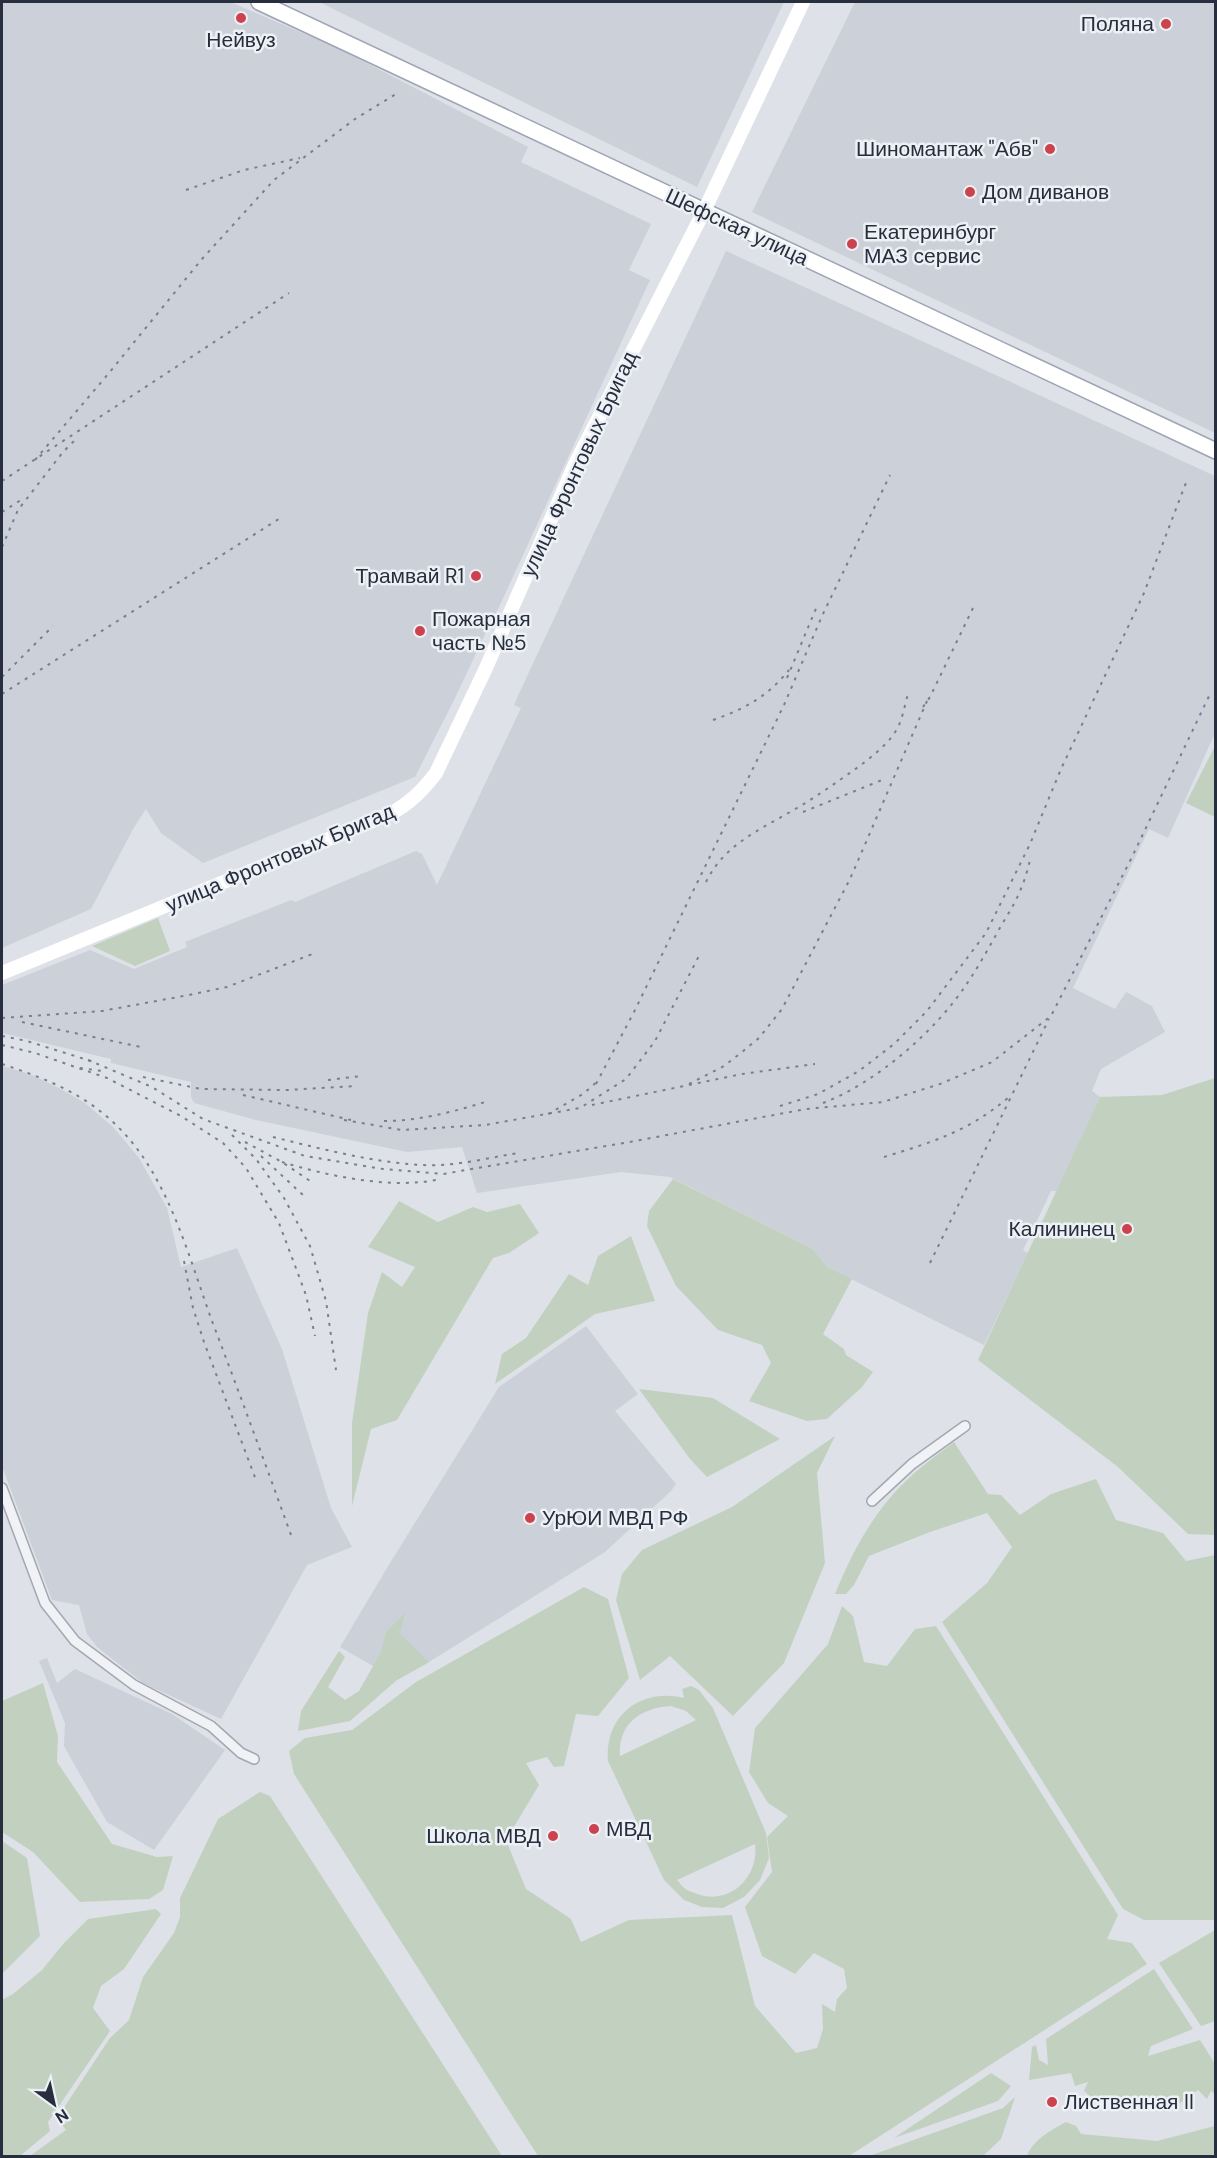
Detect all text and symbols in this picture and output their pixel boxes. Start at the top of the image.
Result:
place label: Поляна [1081,10,1154,38]
marker: Нейвуз [234,11,248,25]
marker: Поляна [1159,17,1173,31]
place label: Нейвуз [206,26,276,54]
place label: Шиномантаж "Абв" [856,135,1038,163]
marker: Шиномантаж "Абв" [1043,142,1057,156]
place label: Дом диванов [982,178,1109,206]
street label: Шефская улица [661,182,813,273]
marker: Дом диванов [963,185,977,199]
place label: Екатеринбург МАЗ сервис [864,218,996,270]
marker: Екатеринбург МАЗ сервис [845,237,859,251]
street label: улица Фронтовых Бригад [514,347,644,581]
place label: Трамвай R1 [356,562,464,590]
marker: Трамвай R1 [469,569,483,583]
place label: Пожарная часть №5 [432,605,531,657]
marker: Пожарная часть №5 [413,624,427,638]
street label: улица Фронтовых Бригад [161,797,399,919]
place label: Калининец [1008,1215,1115,1243]
marker: Калининец [1120,1222,1134,1236]
place label: УрЮИ МВД РФ [542,1504,689,1532]
marker: УрЮИ МВД РФ [523,1511,537,1525]
place label: МВД [606,1815,651,1843]
place label: Школа МВД [426,1822,541,1850]
marker: МВД [587,1822,601,1836]
marker: Школа МВД [546,1829,560,1843]
north arrow [24,2074,84,2134]
place label: Лиственная II [1064,2088,1194,2116]
marker: Лиственная II [1045,2095,1059,2109]
text: N [51,2104,73,2128]

